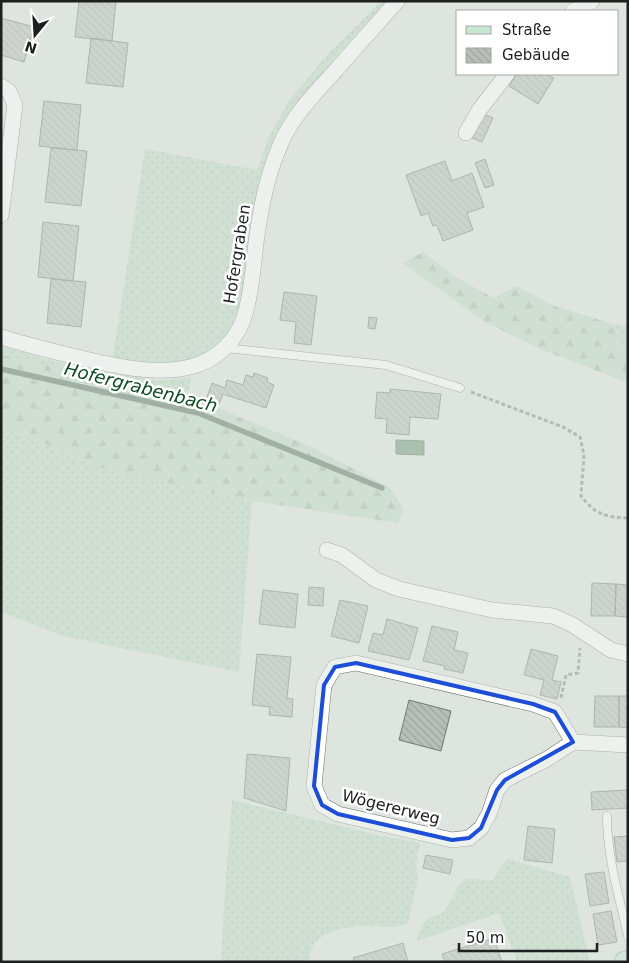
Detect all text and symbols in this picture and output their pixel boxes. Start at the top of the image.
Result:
north arrow [10,10,60,60]
legend [456,10,619,75]
text: Straße [502,21,551,39]
text: N [23,38,39,57]
text: Gebäude [502,46,570,64]
street label: Hofergraben [220,203,254,305]
water label: Hofergrabenbach [62,358,220,416]
street label: Wögererweg [340,786,442,828]
scale bar [459,920,596,952]
text: 50 m [466,929,504,947]

